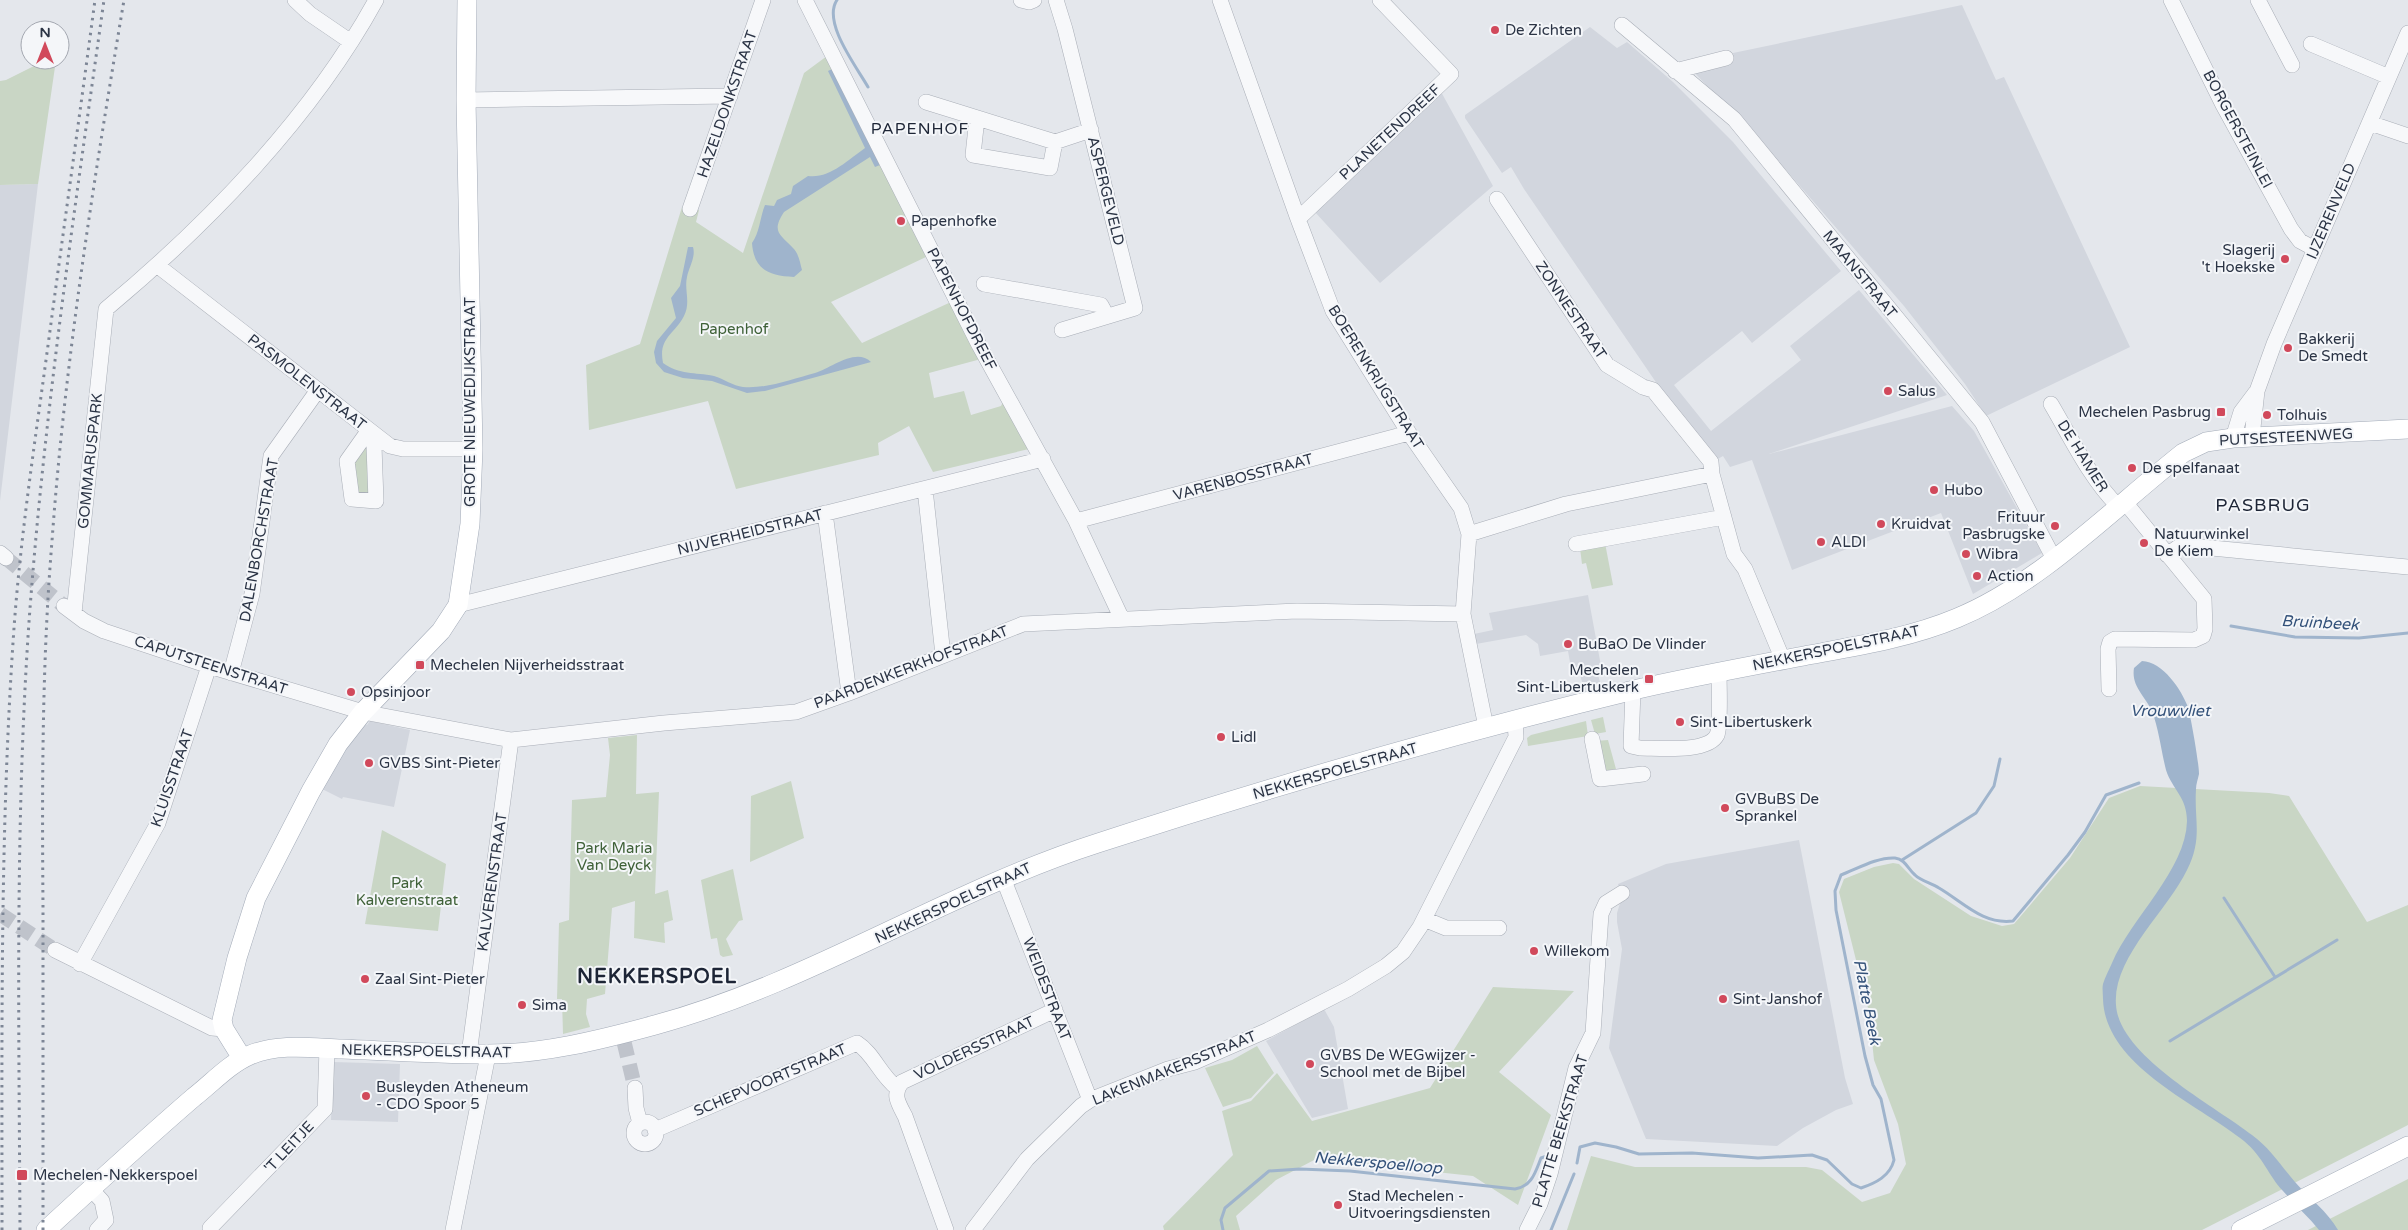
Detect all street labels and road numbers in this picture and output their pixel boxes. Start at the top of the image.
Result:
street label: HAZELDONKSTRAAT [693,28,761,180]
street label: BORGERSTEINLEI [2199,67,2277,191]
street label: PLANETENDREEF [1336,80,1444,184]
street label: ASPERGEVELD [1084,135,1128,247]
street label: IJZERENVELD [2303,160,2359,262]
street label: MAANSTRAAT [1819,227,1901,321]
street label: PAPENHOFDREEF [923,245,1001,373]
street label: ZONNESTRAAT [1532,258,1610,362]
street label: GROTE NIEUWEDIJKSTRAAT [461,297,479,507]
street label: BOERENKRIJGSTRAAT [1324,302,1428,452]
street label: PASMOLENSTRAAT [244,330,370,434]
street label: GOMMARUSPARK [74,392,106,530]
street label: DE HAMER [2054,416,2112,496]
street label: PUTSESTEENWEG [2218,424,2354,450]
street label: VARENBOSSTRAAT [1171,450,1315,504]
street label: DALENBORCHSTRAAT [236,457,282,623]
street label: NIJVERHEIDSTRAAT [675,505,825,559]
street label: NEKKERSPOELSTRAAT [1751,621,1921,675]
street label: PAARDENKERKHOFSTRAAT [811,622,1011,712]
street label: CAPUTSTEENSTRAAT [132,632,290,698]
street label: KLUISSTRAAT [147,727,197,829]
street label: NEKKERSPOELSTRAAT [1251,739,1419,803]
street label: KALVERENSTRAAT [473,811,511,953]
street label: NEKKERSPOELSTRAAT [872,859,1034,947]
street label: WEIDESTRAAT [1019,935,1075,1043]
street label: VOLDERSSTRAAT [911,1012,1037,1084]
street label: LAKENMAKERSSTRAAT [1089,1027,1259,1109]
street label: SCHEPVOORTSTRAAT [691,1040,849,1120]
street label: NEKKERSPOELSTRAAT [341,1041,511,1061]
street label: PLATTE BEEKSTRAAT [1528,1052,1592,1210]
street label: 'T LEITJE [260,1117,318,1177]

